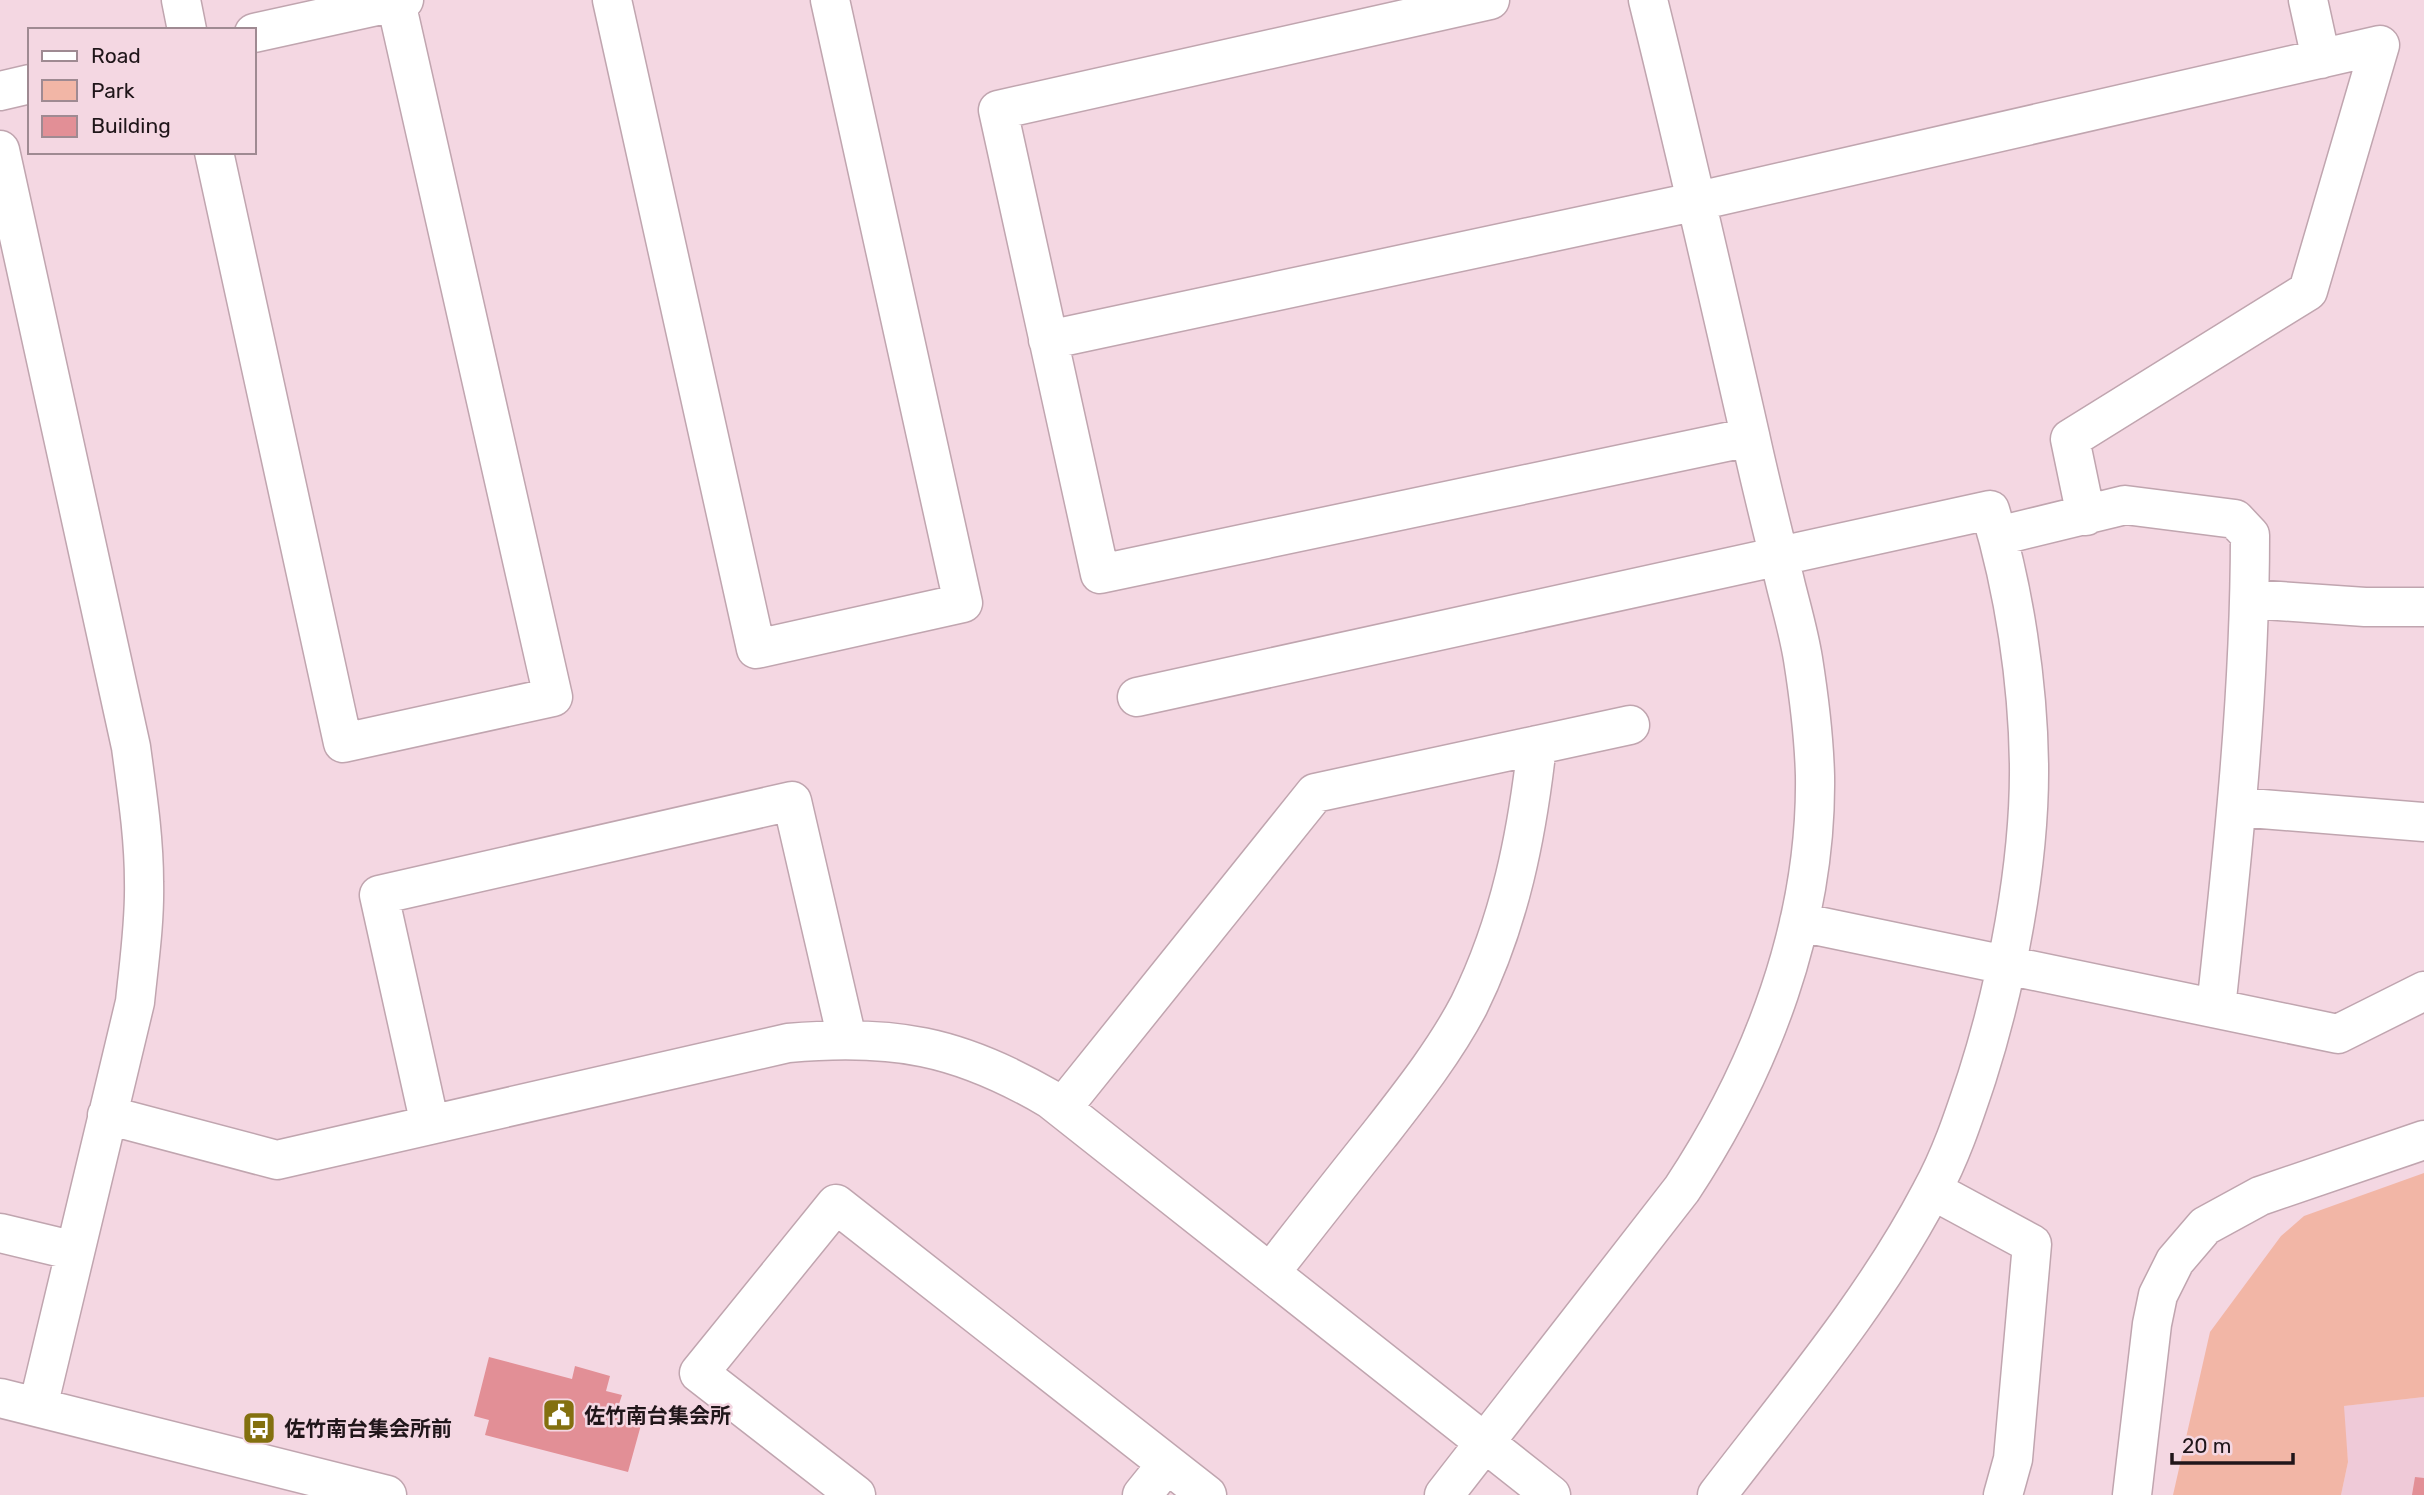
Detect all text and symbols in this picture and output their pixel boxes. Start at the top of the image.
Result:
legend [28,28,256,154]
text: Road [91,43,141,68]
text: Park [91,78,135,103]
text: Building [91,113,171,138]
public building icon: 佐竹南台集会所 [540,1396,578,1434]
place label: 佐竹南台集会所 [584,1403,731,1428]
bus stop icon: 佐竹南台集会所前 [240,1409,278,1447]
place label: 佐竹南台集会所前 [284,1416,452,1441]
scale bar [2172,1422,2293,1466]
text: 20 m [2182,1433,2231,1458]

